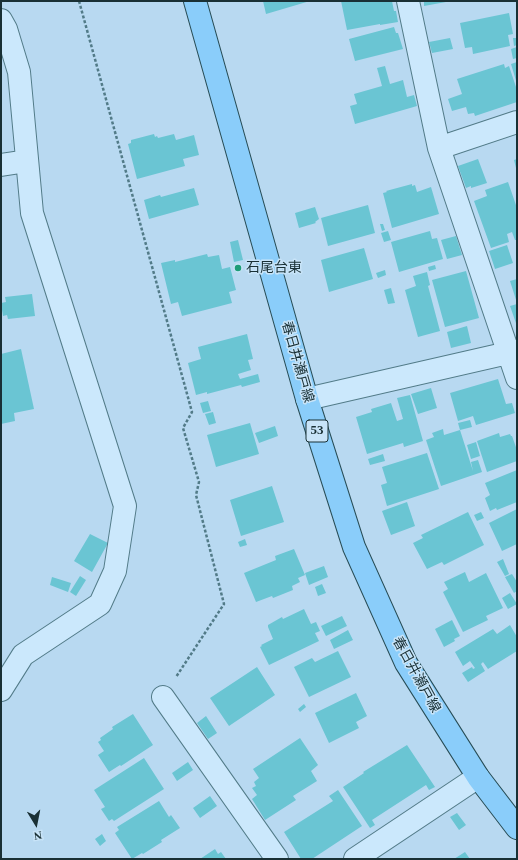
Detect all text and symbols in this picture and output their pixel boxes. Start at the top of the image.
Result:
place label: 石尾台東 [246,260,302,276]
marker: 石尾台東 [233,263,243,273]
street label: 春日井瀬戸線 [277,319,317,405]
road number: 53 [306,420,328,442]
street label: 春日井瀬戸線 [388,634,444,716]
north arrow [16,804,56,844]
text: N [33,829,43,842]

